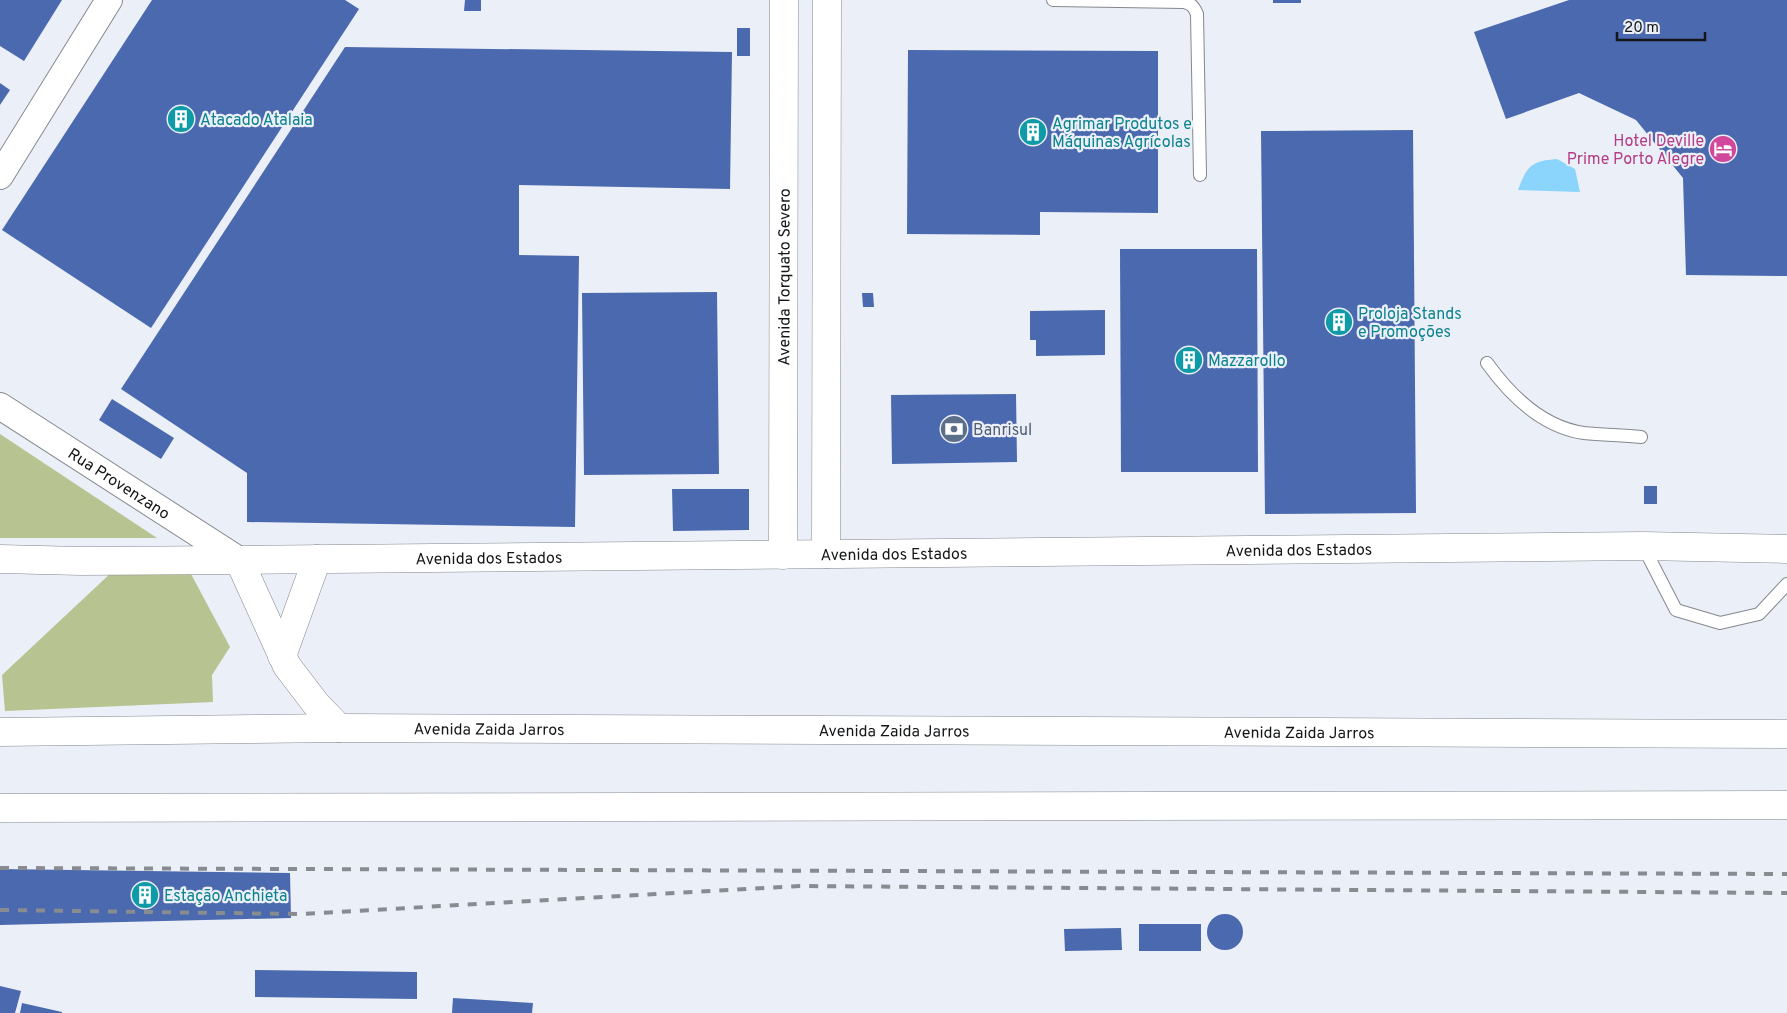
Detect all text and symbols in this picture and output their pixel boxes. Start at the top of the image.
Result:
scale bar [1617,10,1704,42]
text: 20 m [1624,19,1659,38]
building icon: Atacado Atalaia [166,104,196,134]
place label: Atacado Atalaia [200,111,313,131]
place label: Agrimar Produtos e Máquinas Agrícolas [1052,115,1192,153]
building icon: Agrimar Produtos e Máquinas Agrícolas [1018,117,1048,147]
place label: Hotel Deville Prime Porto Alegre [1567,132,1704,170]
hotel icon: Hotel Deville Prime Porto Alegre [1708,134,1738,164]
street label: Avenida Torquato Severo [775,188,796,366]
place label: Proloja Stands e Promoções [1358,305,1462,343]
building icon: Proloja Stands e Promoções [1324,307,1354,337]
building icon: Mazzarollo [1174,345,1204,375]
place label: Mazzarollo [1208,352,1286,372]
bank icon: Banrisul [939,414,969,444]
place label: Banrisul [973,421,1032,441]
street label: Rua Provenzano [64,444,173,525]
street label: Avenida dos Estados [1225,541,1372,562]
street label: Avenida dos Estados [820,545,967,566]
street label: Avenida dos Estados [415,549,562,570]
street label: Avenida Zaida Jarros [413,720,565,741]
street label: Avenida Zaida Jarros [818,722,970,743]
street label: Avenida Zaida Jarros [1223,724,1375,744]
building icon: Estação Anchieta [130,880,160,910]
place label: Estação Anchieta [164,887,287,907]

